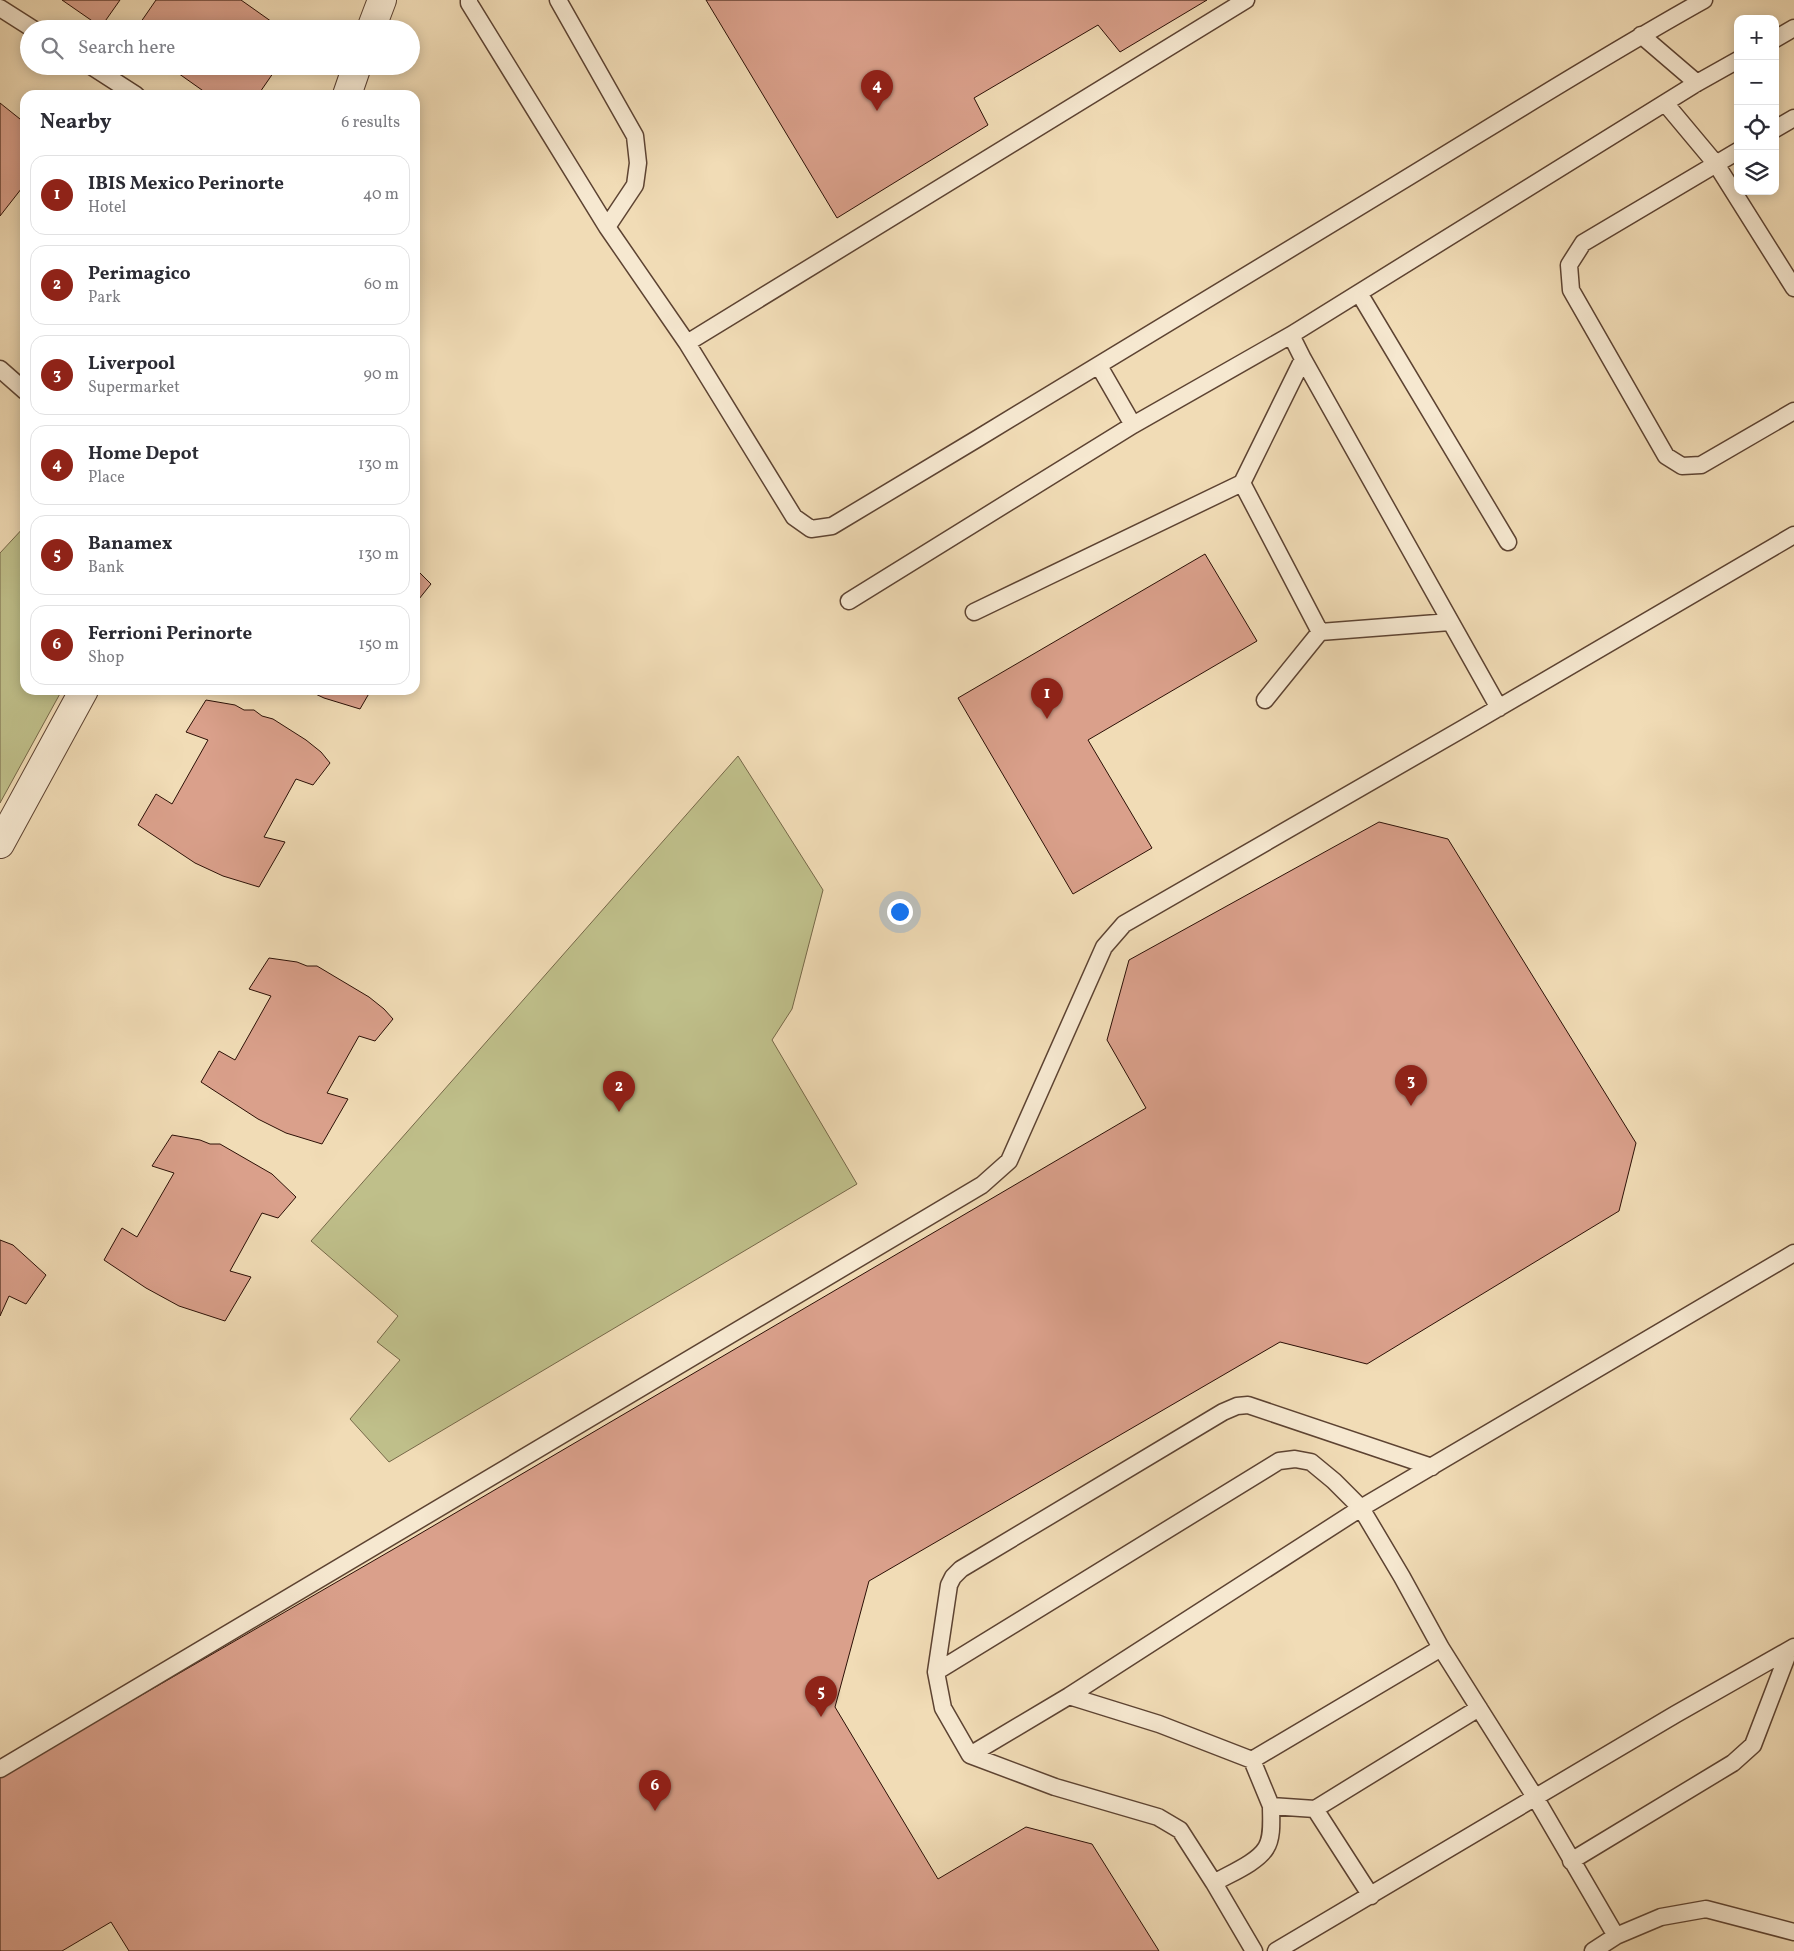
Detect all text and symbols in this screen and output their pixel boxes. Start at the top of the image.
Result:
map controls [1734,15,1779,195]
button: + [1734,15,1779,60]
search box [20,20,420,75]
icon: search [38,34,66,62]
text: Search here [78,35,175,61]
button: − [1734,60,1779,105]
pin: 4 [861,70,893,111]
button: locate [1734,105,1779,150]
text: Nearby [40,108,111,137]
text: 6 results [341,112,400,134]
button: layers [1734,150,1779,195]
text: IBIS Mexico Perinorte [88,171,284,197]
text: 1 [54,184,60,206]
text: 40 m [363,184,399,206]
text: Hotel [88,197,126,219]
text: Perimagico [88,261,191,287]
text: 2 [53,274,61,296]
text: 60 m [364,274,399,296]
text: Park [88,287,121,309]
text: Liverpool [88,351,175,377]
text: 3 [53,364,61,386]
text: 90 m [363,364,399,386]
text: Supermarket [88,377,180,399]
text: Home Depot [88,441,199,467]
text: 4 [52,454,62,476]
text: 130 m [358,454,399,476]
text: Place [88,467,125,489]
text: Banamex [88,531,173,557]
text: 5 [53,544,61,566]
text: 130 m [358,544,399,566]
text: Bank [88,557,124,579]
text: Ferrioni Perinorte [88,621,252,647]
text: 6 [53,634,61,656]
text: 150 m [358,634,399,656]
text: Shop [88,647,124,669]
pin: 1 [1031,678,1063,719]
your location [887,899,913,925]
pin: 3 [1395,1065,1427,1106]
pin: 2 [603,1071,635,1112]
pin: 5 [805,1676,837,1717]
pin: 6 [639,1770,671,1811]

